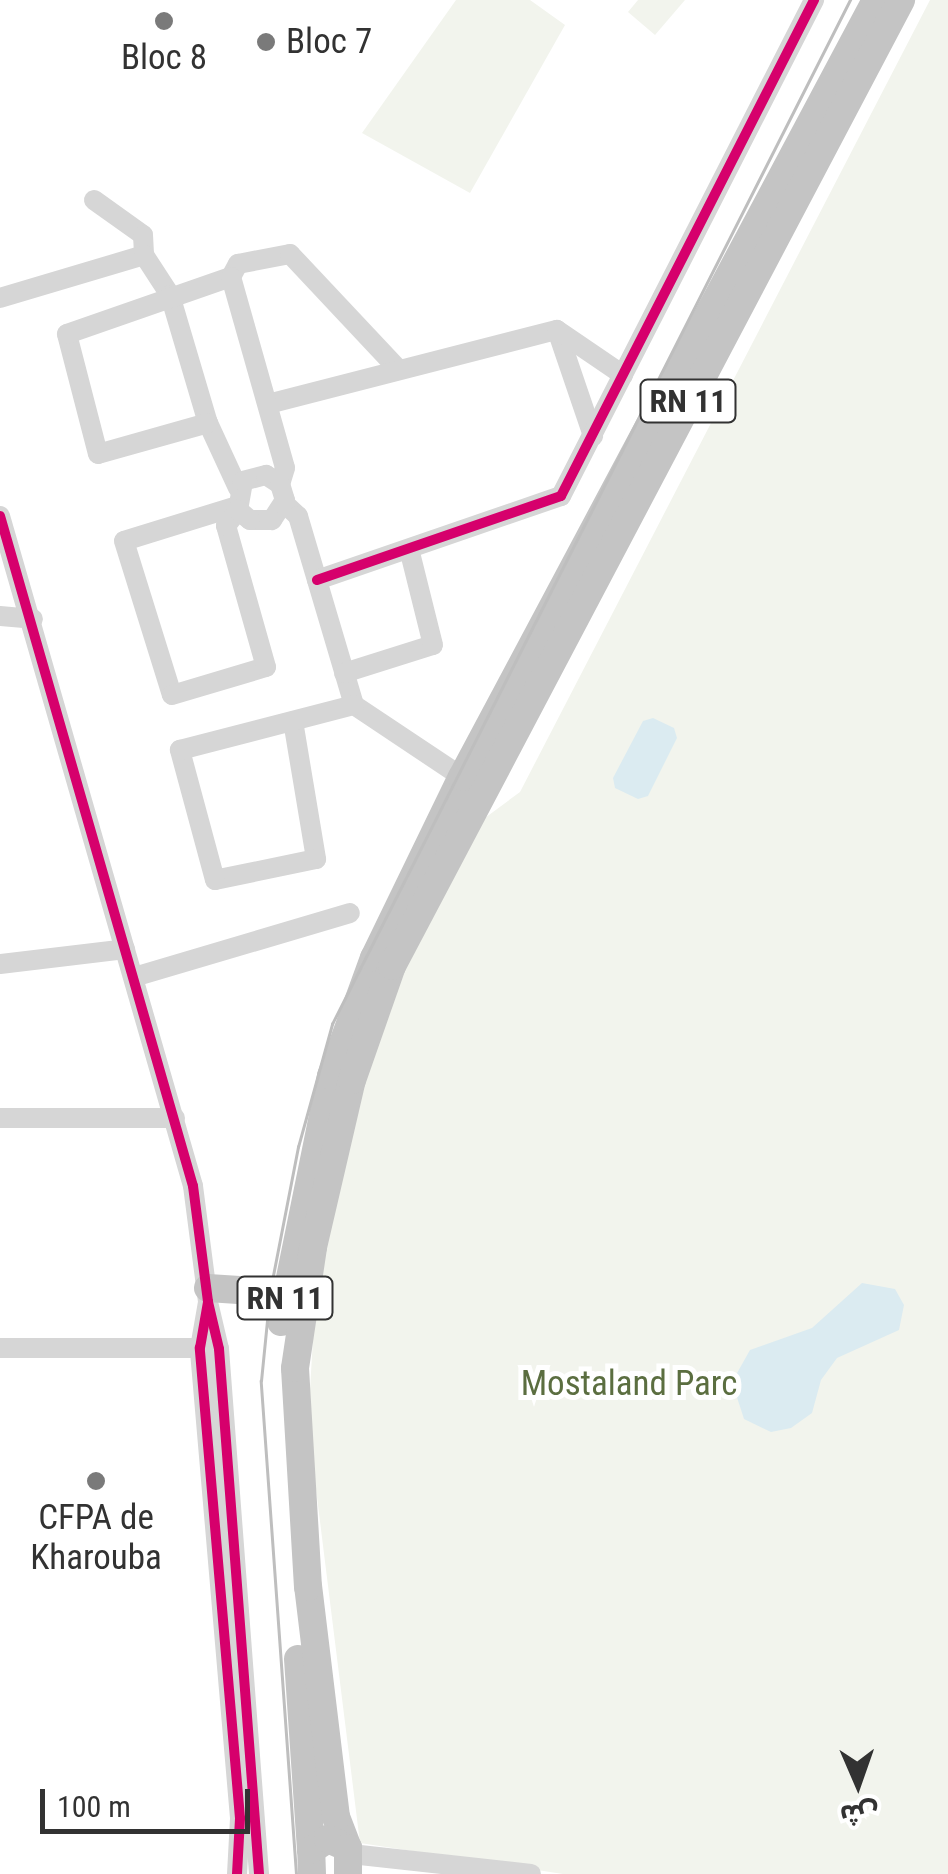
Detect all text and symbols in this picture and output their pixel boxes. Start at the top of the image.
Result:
marker: Bloc 8 [153,10,175,32]
place label: Bloc 7 [286,21,372,63]
marker: Bloc 7 [255,31,277,53]
place label: Bloc 8 [121,37,207,79]
road number: RN 11 [638,374,738,428]
road number: RN 11 [235,1271,335,1325]
park label: Mostaland Parc [521,1363,737,1405]
marker: CFPA de Kharouba [85,1470,107,1492]
place label: CFPA de Kharouba [30,1497,162,1579]
north arrow [808,1734,908,1834]
scale bar [45,1769,255,1831]
text: 100 m [57,1789,131,1824]
text: ش [839,1797,879,1832]

